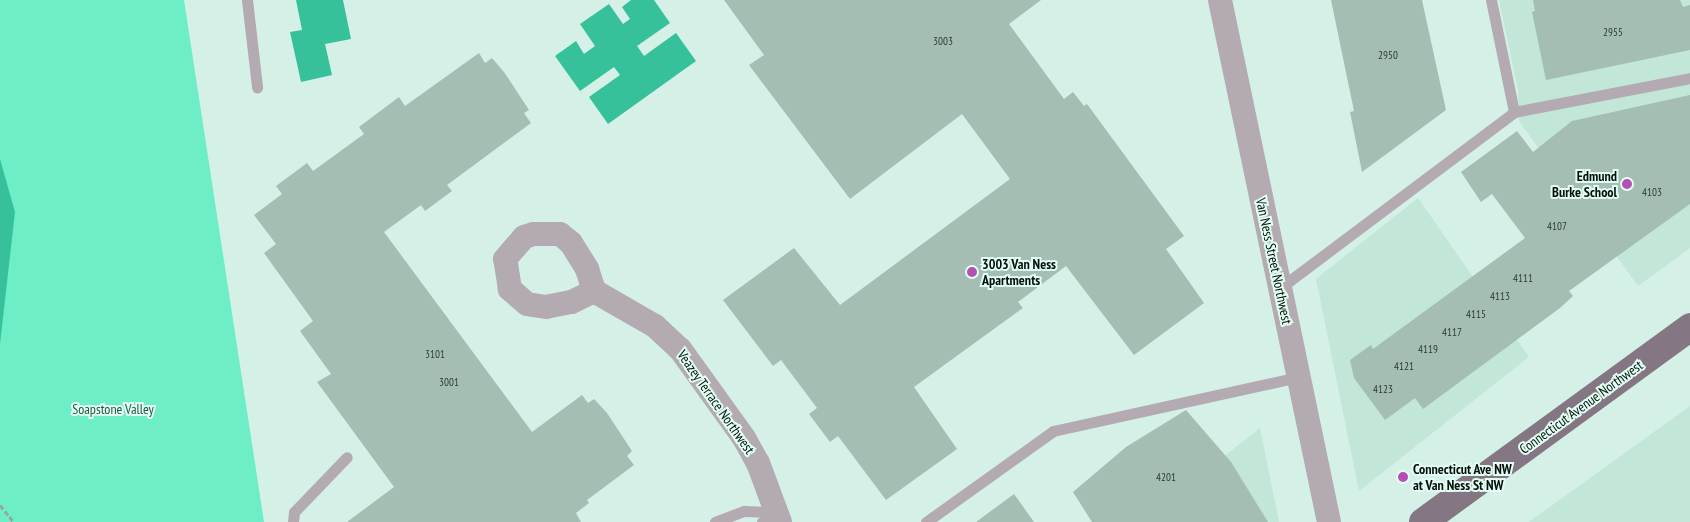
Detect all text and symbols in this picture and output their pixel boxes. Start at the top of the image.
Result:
house number: 2955 [1603,25,1623,39]
house number: 3003 [933,34,953,48]
house number: 2950 [1378,48,1398,62]
place label: Edmund Burke School [1552,168,1617,200]
marker: Edmund Burke School [1621,178,1633,190]
house number: 4103 [1642,185,1662,199]
street label: Van Ness Street Northwest [1252,196,1296,326]
house number: 4107 [1547,219,1567,233]
place label: 3003 Van Ness Apartments [982,256,1056,288]
marker: 3003 Van Ness Apartments [966,266,978,278]
house number: 4111 [1513,271,1533,285]
house number: 4113 [1490,289,1510,303]
house number: 4115 [1466,307,1486,321]
house number: 4117 [1442,325,1462,339]
house number: 4119 [1418,342,1438,356]
house number: 3101 [425,347,445,361]
street label: Veazey Terrace Northwest [674,347,758,457]
street label: Connecticut Avenue Northwest [1516,357,1646,457]
house number: 4121 [1394,359,1414,373]
house number: 3001 [439,375,459,389]
house number: 4123 [1373,382,1393,396]
park label: Soapstone Valley [72,401,154,417]
place label: Connecticut Ave NW at Van Ness St NW [1413,461,1512,494]
house number: 4201 [1156,470,1176,484]
marker: Connecticut Ave NW at Van Ness St NW [1397,471,1409,483]

